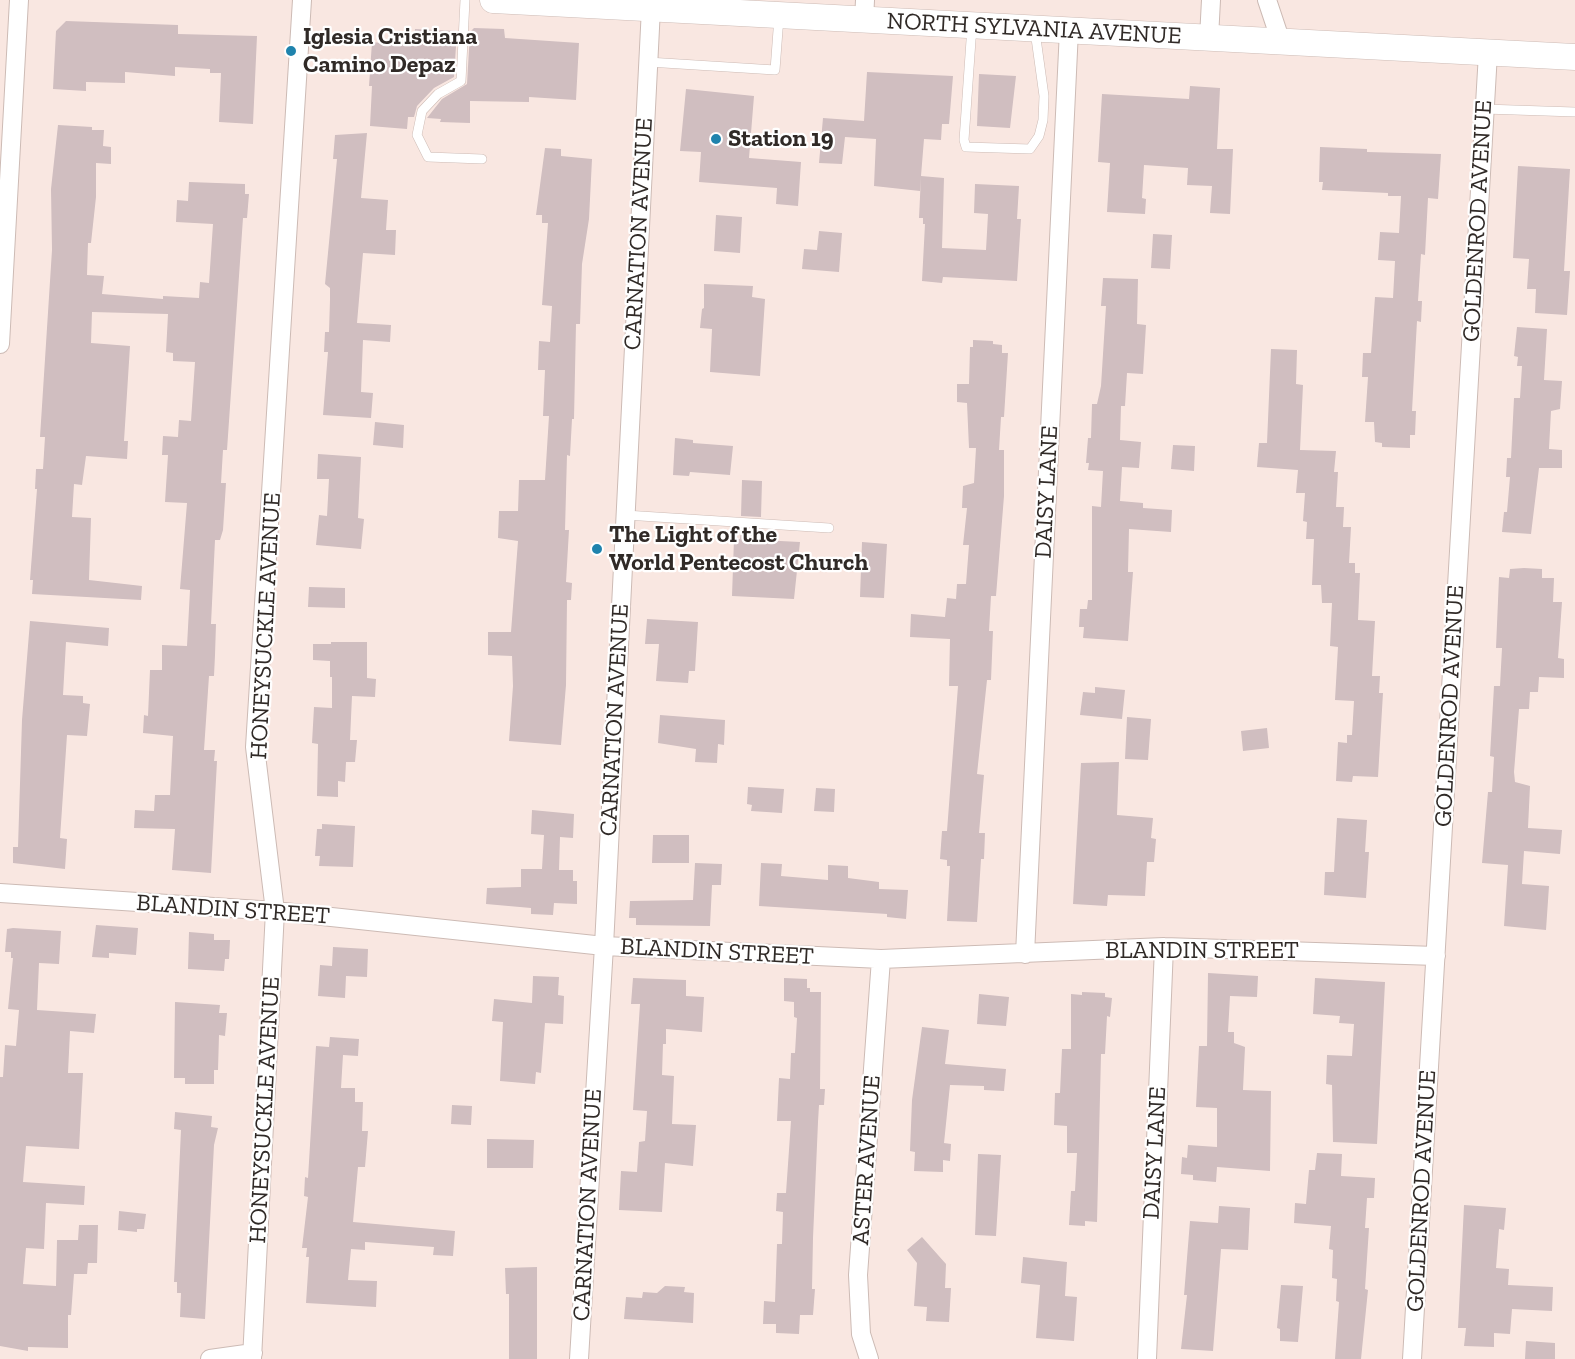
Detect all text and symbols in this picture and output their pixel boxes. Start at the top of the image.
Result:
street label: NORTH SYLVANIA AVENUE [886,7,1182,51]
place label: Iglesia Cristiana Camino Depaz [303,23,477,79]
marker: Iglesia Cristiana Camino Depaz [284,44,298,58]
street label: GOLDENROD AVENUE [1457,99,1499,343]
street label: CARNATION AVENUE [619,117,659,351]
place label: Station 19 [728,125,834,153]
marker: Station 19 [709,132,723,146]
street label: DAISY LANE [1029,425,1065,559]
street label: HONEYSUCKLE AVENUE [245,492,287,760]
place label: The Light of the World Pentecost Church [609,521,868,577]
marker: The Light of the World Pentecost Church [590,542,604,556]
street label: GOLDENROD AVENUE [1429,584,1471,828]
street label: CARNATION AVENUE [595,603,635,837]
street label: BLANDIN STREET [135,889,331,931]
street label: BLANDIN STREET [619,933,815,971]
street label: BLANDIN STREET [1105,937,1299,965]
street label: HONEYSUCKLE AVENUE [244,976,286,1244]
street label: GOLDENROD AVENUE [1401,1069,1443,1313]
street label: ASTER AVENUE [847,1074,887,1246]
street label: DAISY LANE [1137,1086,1173,1220]
street label: CARNATION AVENUE [568,1088,608,1322]

